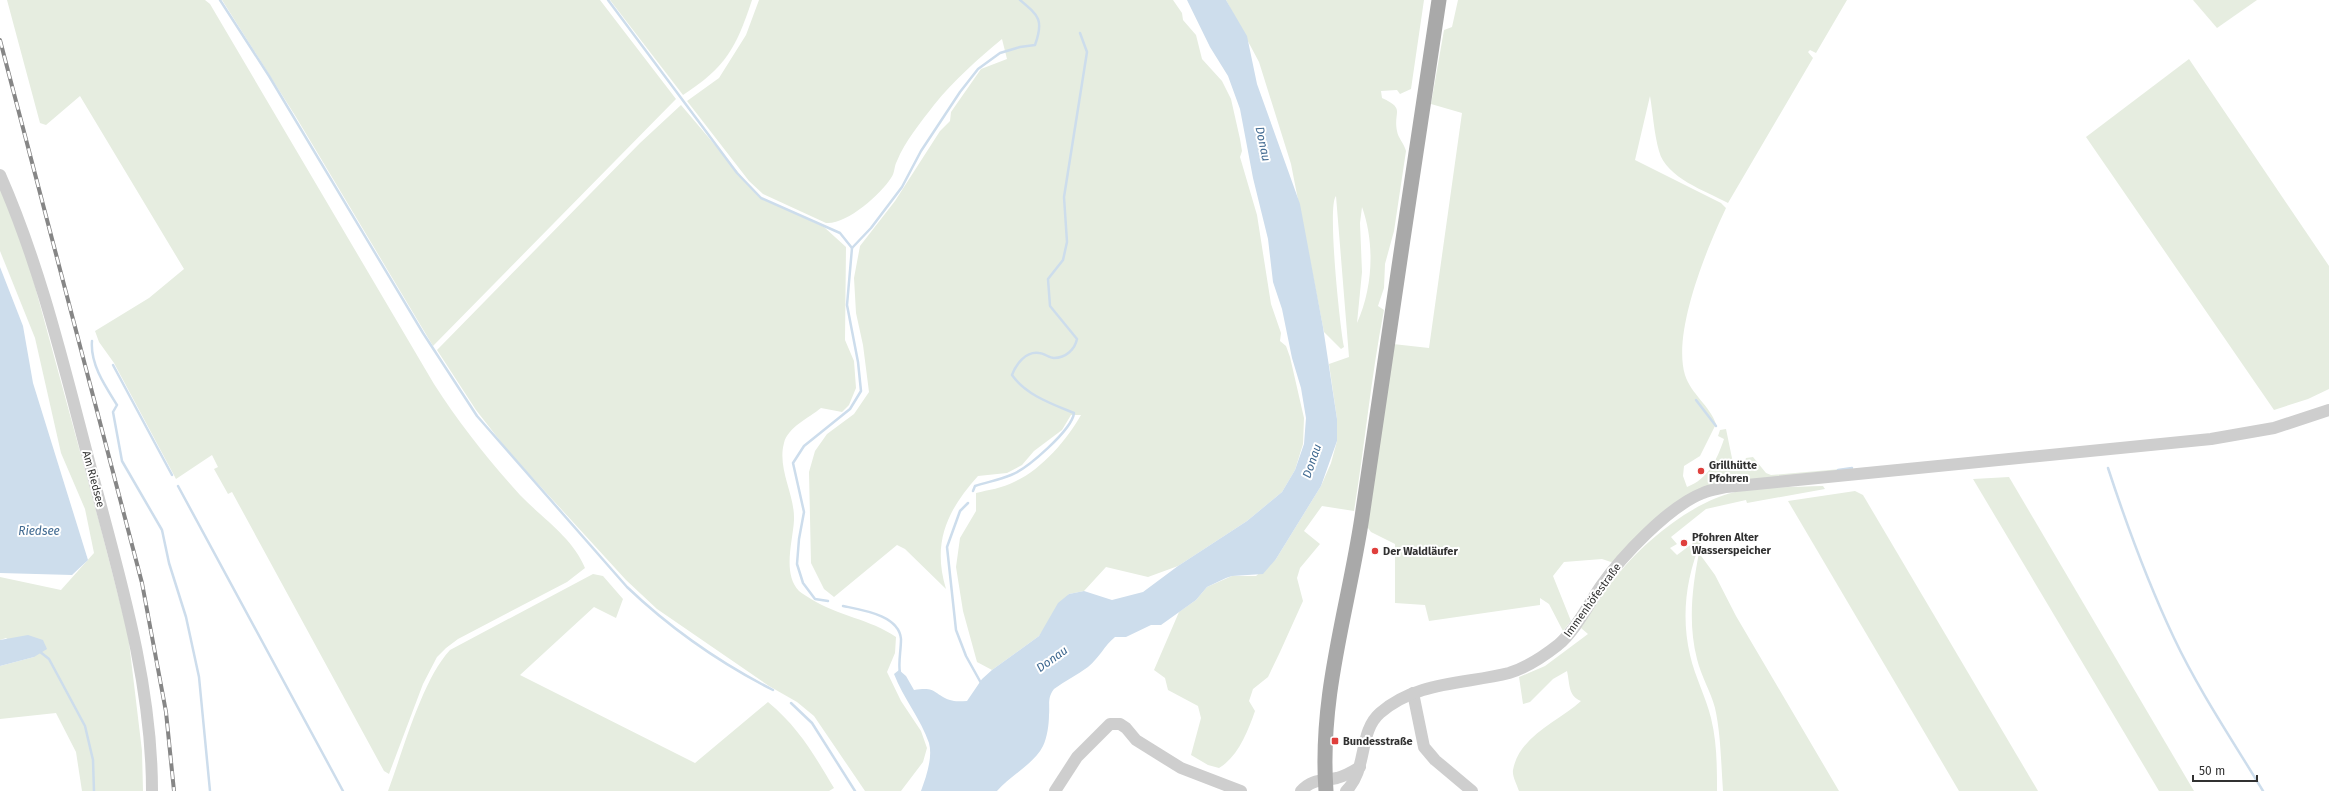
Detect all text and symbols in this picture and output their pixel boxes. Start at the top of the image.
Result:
water label: Donau [1252,125,1274,163]
water label: Donau [1300,442,1324,480]
street label: Am Riedsee [80,449,107,509]
place label: Grillhütte Pfohren [1709,459,1757,485]
marker: Grillhütte Pfohren [1696,466,1706,476]
water label: Riedsee [18,524,60,538]
place label: Pfohren Alter Wasserspeicher [1692,531,1772,557]
marker: Pfohren Alter Wasserspeicher [1679,538,1689,548]
place label: Der Waldläufer [1383,545,1458,558]
marker: Der Waldläufer [1370,546,1380,556]
street label: Immenhöfestraße [1561,561,1624,640]
water label: Donau [1034,643,1070,675]
place label: Bundesstraße [1343,735,1413,748]
marker: Bundesstraße [1330,736,1340,746]
scale bar [2193,757,2257,783]
text: 50 m [2199,764,2225,778]

